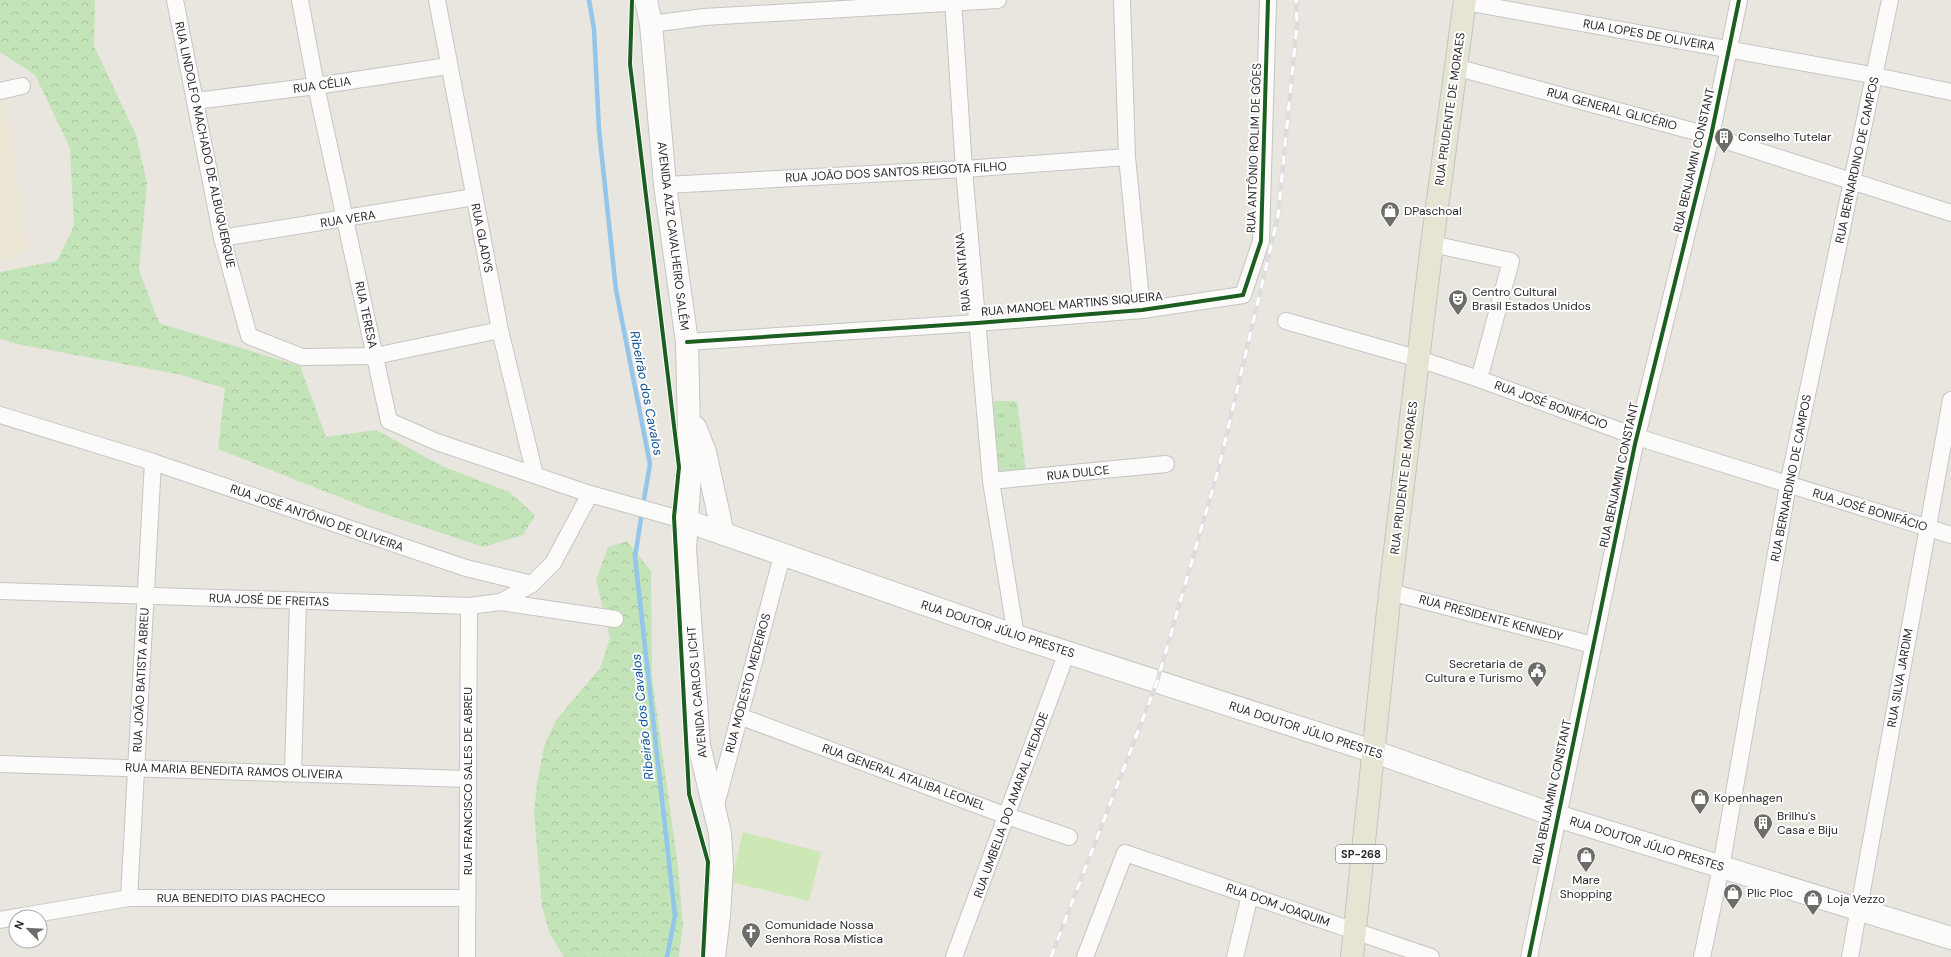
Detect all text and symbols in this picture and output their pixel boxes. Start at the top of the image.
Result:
street label: RUA LOPES DE OLIVEIRA [1582,15,1716,55]
street label: RUA LINDOLFO MACHADO DE ALBUQUERQUE [171,20,239,270]
street label: RUA PRUDENTE DE MORAES [1431,31,1469,186]
street label: RUA ANTÔNIO ROLIM DE GÓES [1243,63,1265,233]
street label: RUA CÉLIA [292,73,352,97]
street label: RUA BERNARDINO DE CAMPOS [1831,75,1883,245]
street label: RUA GENERAL GLICÉRIO [1545,84,1679,134]
street label: RUA BENJAMIN CONSTANT [1670,86,1718,234]
building icon: Conselho Tutelar [1713,126,1735,154]
place label: Conselho Tutelar [1738,129,1832,145]
street label: AVENIDA AZIZ CAVALHEIRO SALÉM [653,141,693,331]
street label: RUA JOÃO DOS SANTOS REIGOTA FILHO [785,158,1007,186]
shop icon: DPaschoal [1379,200,1401,228]
street label: RUA GLADYS [467,202,497,274]
place label: DPaschoal [1404,203,1462,219]
street label: RUA VERA [319,207,377,231]
street label: RUA SANTANA [952,232,974,312]
street label: RUA TERESA [351,280,381,350]
place label: Centro Cultural Brasil Estados Unidos [1472,284,1591,314]
street label: RUA MANOEL MARTINS SIQUEIRA [980,288,1164,320]
theatre icon: Centro Cultural Brasil Estados Unidos [1447,288,1469,316]
water label: Ribeirão dos Cavalos [626,329,667,457]
street label: RUA JOSÉ BONIFÁCIO [1492,377,1610,433]
street label: RUA BERNARDINO DE CAMPOS [1767,393,1815,563]
street label: RUA PRUDENTE DE MORAES [1387,400,1421,556]
street label: RUA BENJAMIN CONSTANT [1596,401,1642,549]
street label: RUA DULCE [1046,462,1110,484]
street label: RUA JOSÉ ANTÔNIO DE OLIVEIRA [228,481,406,555]
street label: RUA JOSÉ BONIFÁCIO [1811,485,1929,535]
street label: RUA JOSÉ DE FREITAS [209,590,329,610]
street label: RUA PRESIDENTE KENNEDY [1417,591,1565,645]
street label: RUA DOUTOR JÚLIO PRESTES [919,597,1077,661]
street label: RUA JOÃO BATISTA ABREU [129,607,153,753]
street label: RUA MODESTO MEDEIROS [722,611,774,755]
street label: AVENIDA CARLOS LICHT [683,625,711,759]
street label: RUA SILVA JARDIM [1883,627,1917,729]
water label: Ribeirão dos Cavalos [627,653,658,781]
place label: Secretaria de Cultura e Turismo [1425,656,1523,686]
public building icon: Secretaria de Cultura e Turismo [1526,660,1548,688]
street label: RUA FRANCISCO SALES DE ABREU [460,687,476,875]
street label: RUA DOUTOR JÚLIO PRESTES [1227,698,1385,762]
street label: RUA UMBELIA DO AMARAL PIEDADE [970,710,1052,900]
street label: RUA BENJAMIN CONSTANT [1529,718,1575,866]
street label: RUA GENERAL ATALIBA LEONEL [820,740,988,814]
street label: RUA MARIA BENEDITA RAMOS OLIVEIRA [125,759,343,783]
shop icon: Kopenhagen [1689,787,1711,815]
place label: Kopenhagen [1714,790,1783,806]
place label: Brilhu's Casa e Biju [1777,808,1838,838]
building icon: Brilhu's Casa e Biju [1752,812,1774,840]
street label: RUA DOUTOR JÚLIO PRESTES [1568,813,1726,875]
road number: SP-268 [1336,845,1386,863]
shop icon: Mare Shopping [1575,845,1597,873]
place label: Mare Shopping [1560,872,1613,902]
street label: RUA DOM JOAQUIM [1224,880,1332,930]
shop icon: Plic Ploc [1722,882,1744,910]
place label: Plic Ploc [1747,885,1793,901]
shop icon: Loja Vezzo [1802,888,1824,916]
street label: RUA BENEDITO DIAS PACHECO [157,890,325,906]
place label: Loja Vezzo [1827,891,1885,907]
north arrow [8,909,48,949]
place label: Comunidade Nossa Senhora Rosa Mística [765,917,883,947]
text: N [11,918,27,931]
church icon: Comunidade Nossa Senhora Rosa Mística [740,921,762,949]

